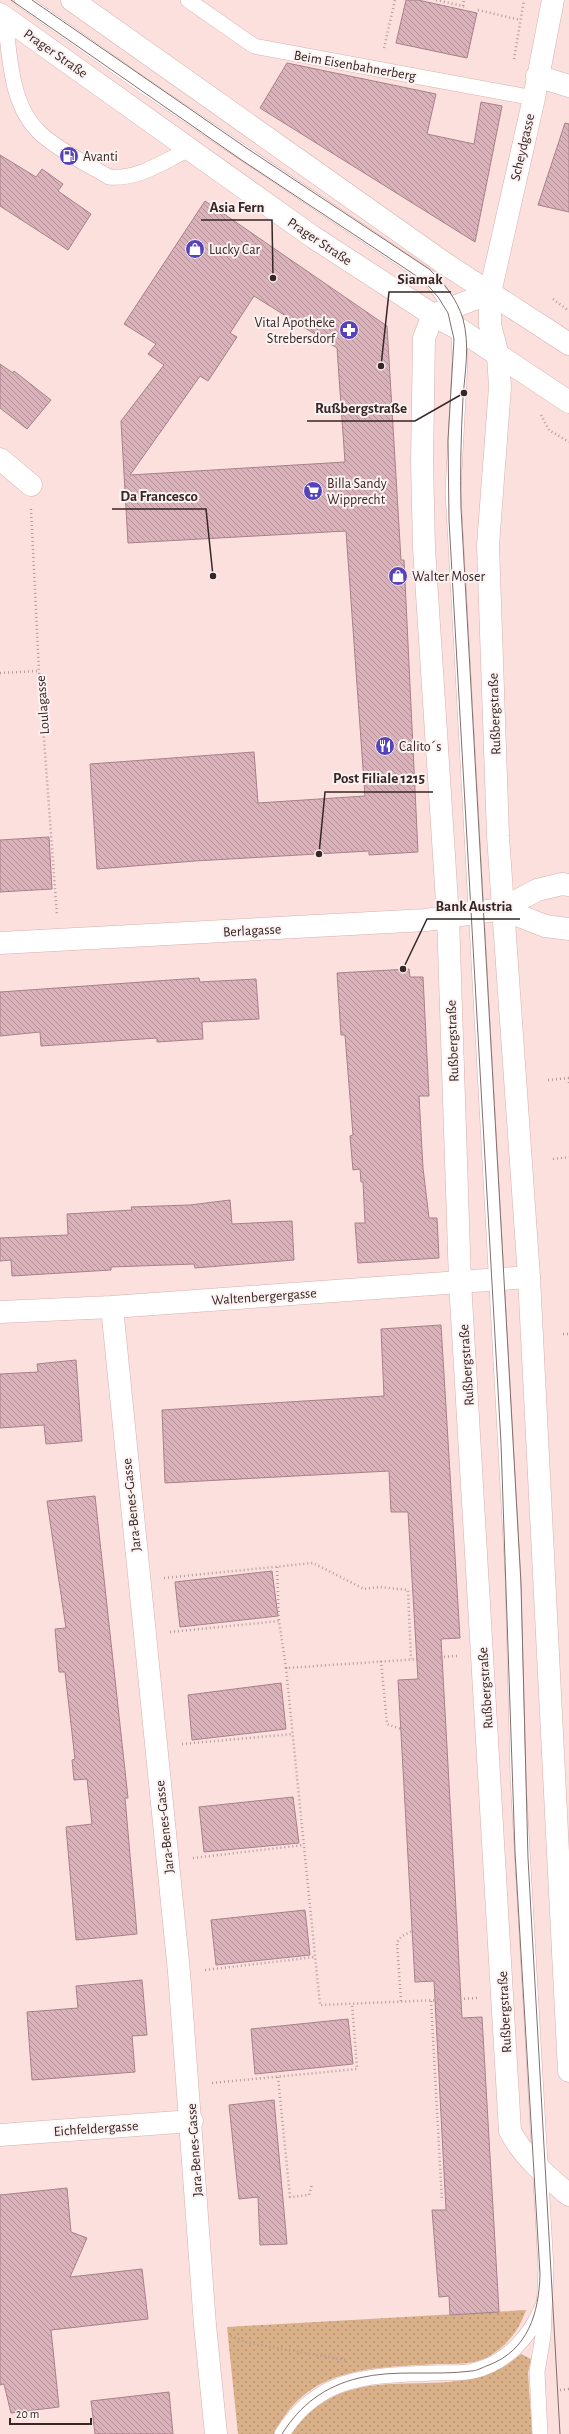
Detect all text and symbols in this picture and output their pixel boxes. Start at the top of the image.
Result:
street label: Prager Straße [21,27,90,81]
street label: Beim Eisenbahnerberg [293,48,417,84]
street label: Scheydgasse [508,112,537,182]
fuel station icon: Avanti [58,145,80,167]
place label: Avanti [83,150,118,164]
callout: Asia Fern [201,193,272,220]
text: Asia Fern [210,200,264,215]
street label: Prager Straße [285,215,354,268]
shop icon: Lucky Car [184,238,206,260]
place label: Lucky Car [209,243,261,257]
callout: Siamak [389,265,451,292]
text: Siamak [397,272,443,287]
place label: Vital Apotheke Strebersdorf [254,316,336,346]
pharmacy icon: Vital Apotheke Strebersdorf [338,319,360,341]
callout: Rußbergstraße [307,394,415,421]
text: Rußbergstraße [315,401,407,416]
place label: Billa Sandy Wipprecht [327,477,387,507]
supermarket icon: Billa Sandy Wipprecht [302,480,324,502]
callout: Da Francesco [112,482,206,509]
text: Da Francesco [120,489,198,504]
shop icon: Walter Moser [387,565,409,587]
place label: Walter Moser [412,570,486,584]
street label: Rußbergstraße [487,673,503,755]
street label: Loulagasse [34,675,52,735]
restaurant icon: Calito´s [374,735,396,757]
place label: Calito´s [399,740,441,754]
callout: Post Filiale 1215 [325,765,433,792]
text: Post Filiale 1215 [333,771,425,786]
callout: Bank Austria [427,892,520,919]
text: Bank Austria [435,899,513,914]
street label: Berlagasse [223,922,281,940]
street label: Rußbergstraße [445,1000,461,1082]
street label: Waltenbergergasse [211,1286,317,1308]
street label: Rußbergstraße [457,1323,477,1406]
street label: Jara-Benes-Gasse [120,1458,144,1552]
street label: Rußbergstraße [476,1646,496,1729]
street label: Jara-Benes-Gasse [153,1780,177,1874]
street label: Rußbergstraße [496,1971,514,2053]
street label: Jara-Benes-Gasse [185,2103,205,2197]
street label: Eichfeldergasse [53,2119,139,2139]
scale bar [10,2400,91,2426]
text: 20 m [16,2408,39,2420]

